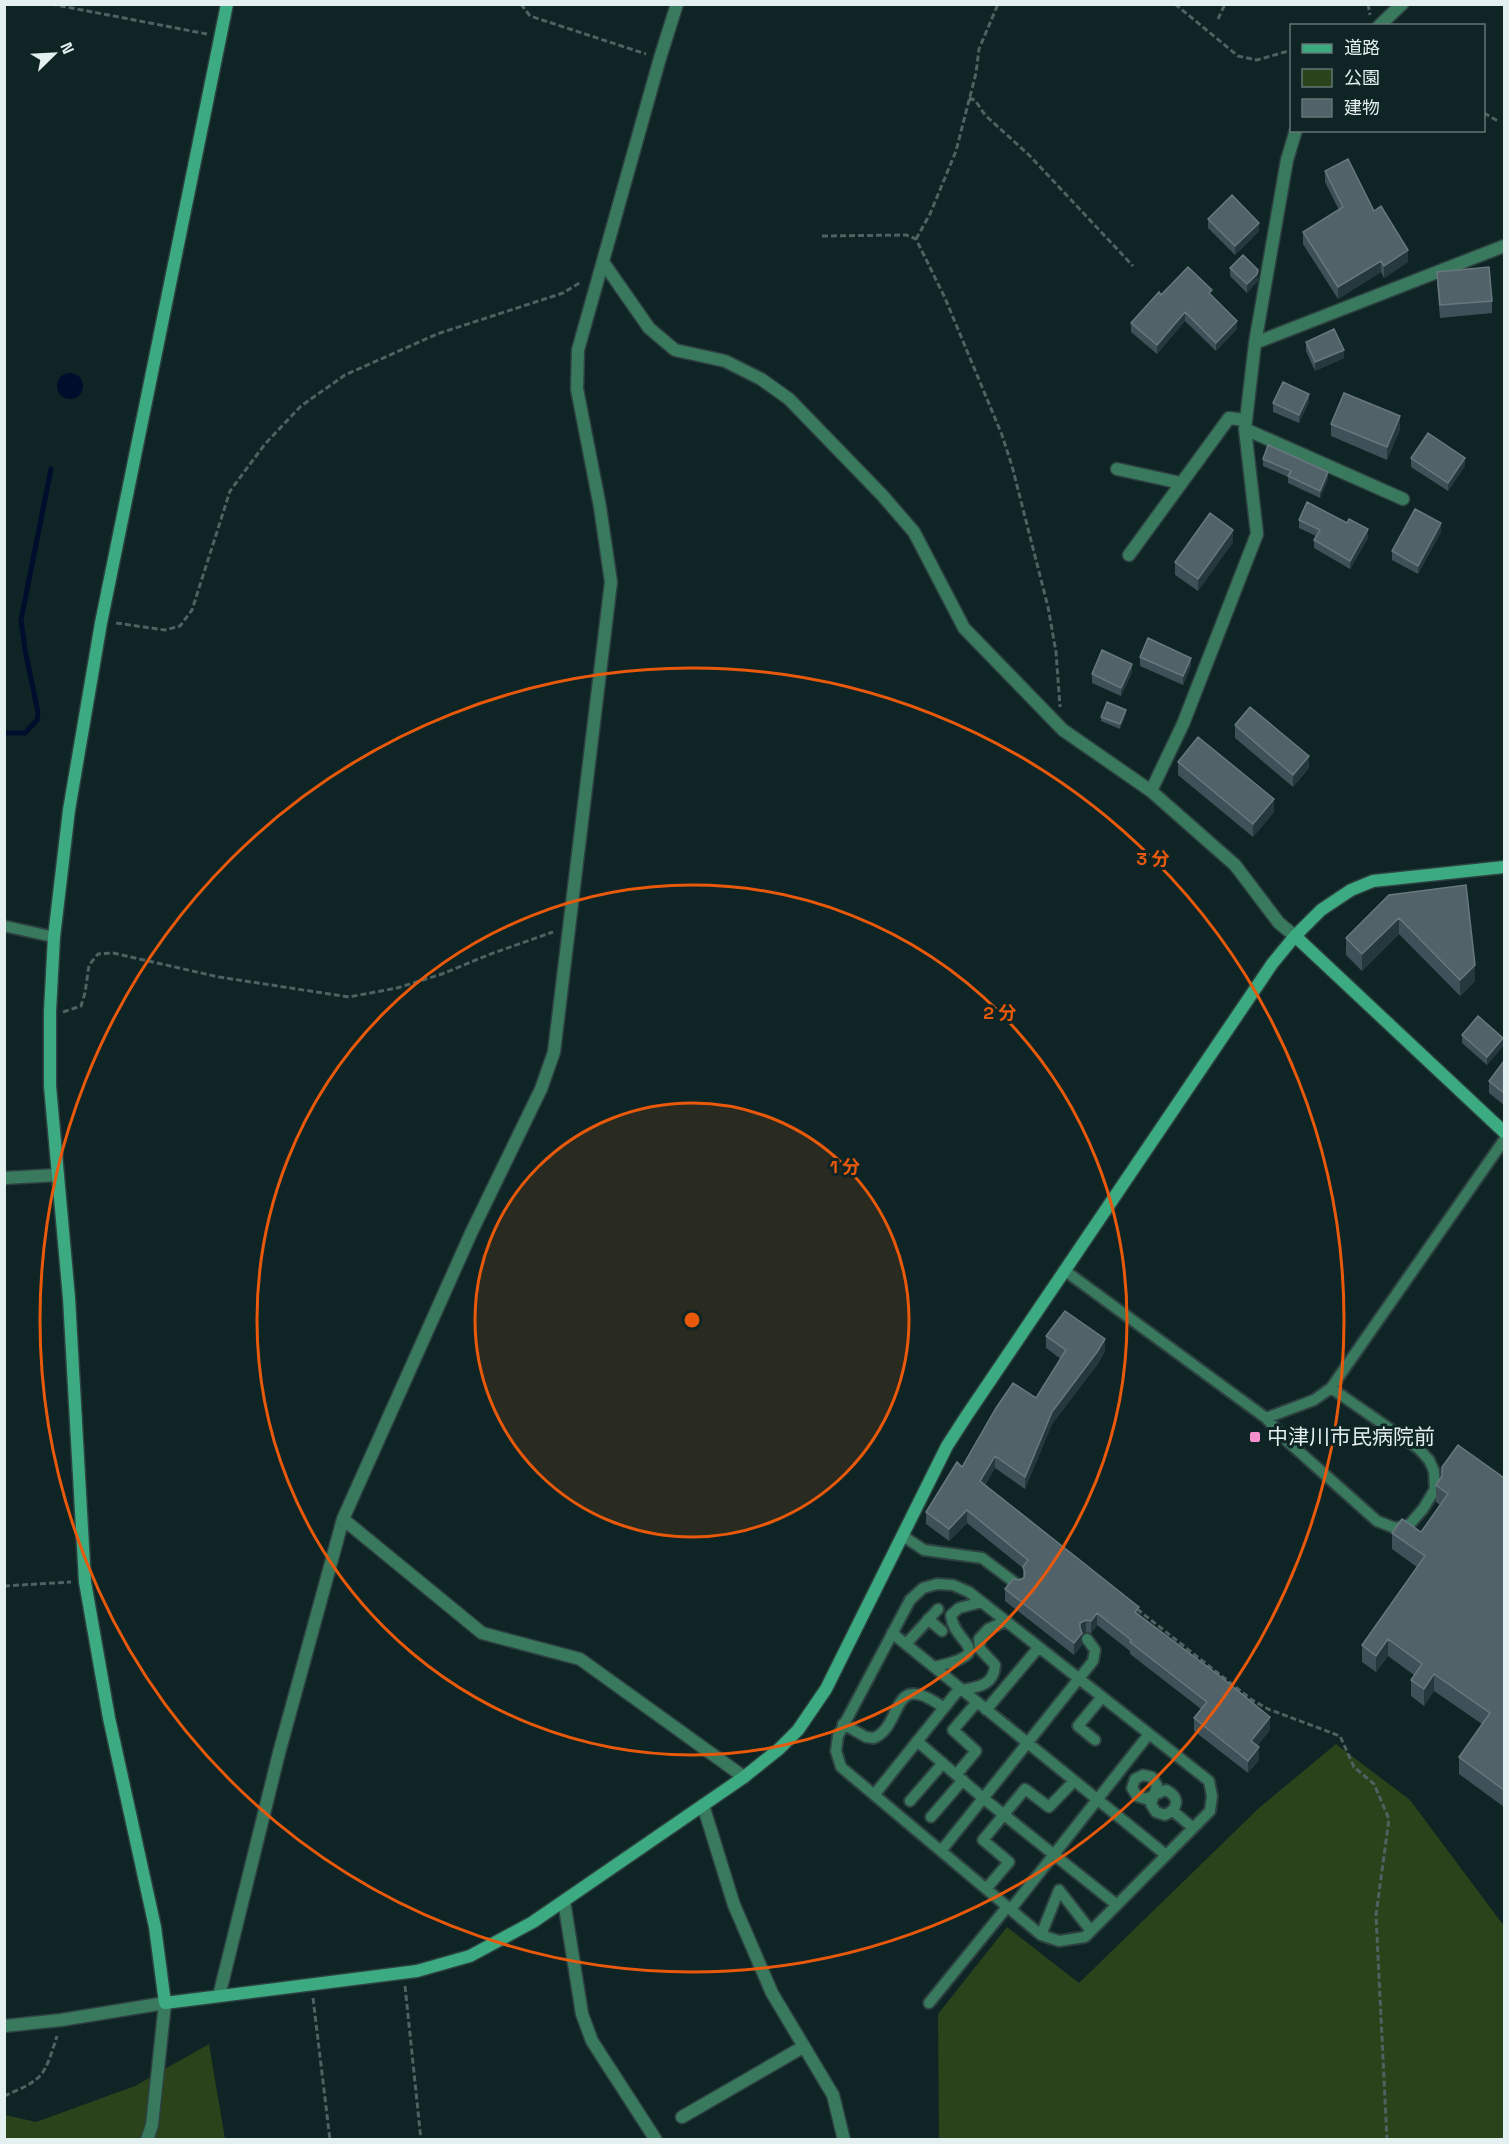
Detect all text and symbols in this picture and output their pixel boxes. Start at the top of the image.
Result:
north arrow [24,24,84,84]
legend [1290,24,1485,132]
text: 道路 [1344,36,1380,59]
text: N [55,39,79,57]
text: 公園 [1344,66,1380,89]
text: 建物 [1344,96,1380,119]
text: 3 分 [1136,847,1170,870]
text: 2 分 [983,1001,1017,1024]
text: 1 分 [830,1155,860,1178]
centre of rings [682,1310,702,1330]
place label: 中津川市民病院前 [1267,1423,1435,1450]
marker: 中津川市民病院前 [1248,1430,1262,1444]

